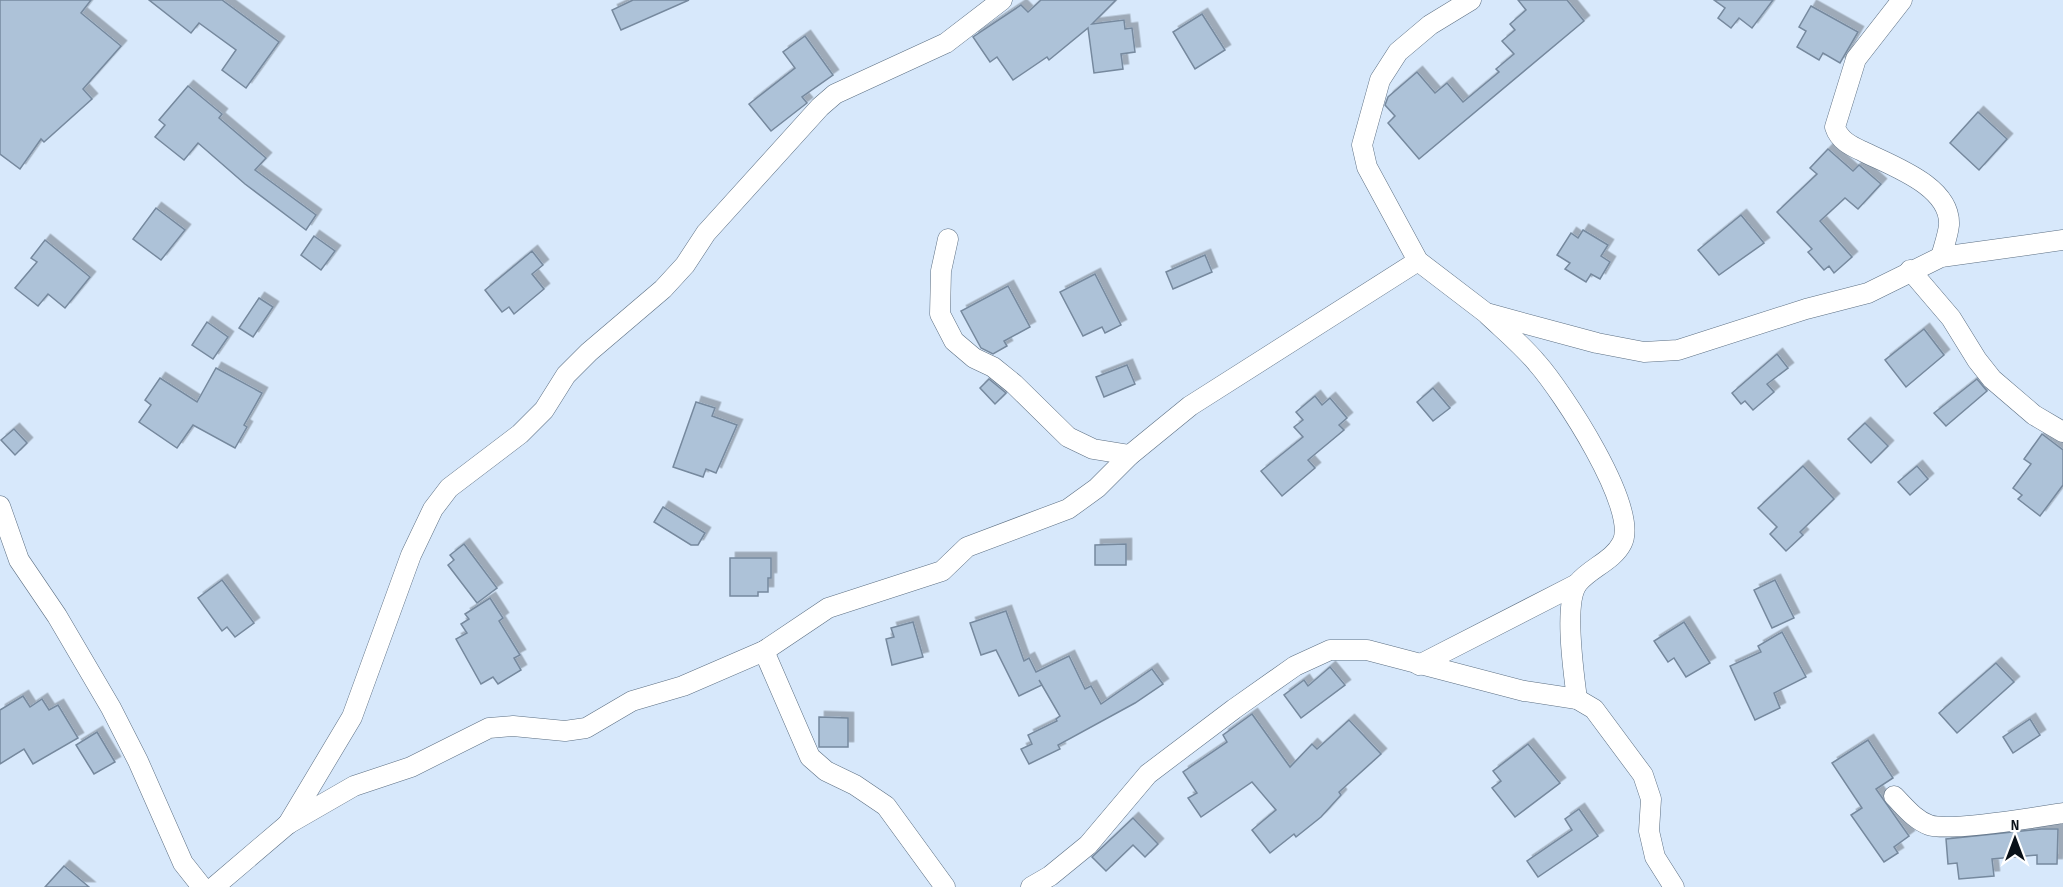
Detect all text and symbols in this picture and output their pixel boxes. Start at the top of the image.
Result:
north arrow [1985,809,2045,869]
text: N [2011,816,2019,835]

